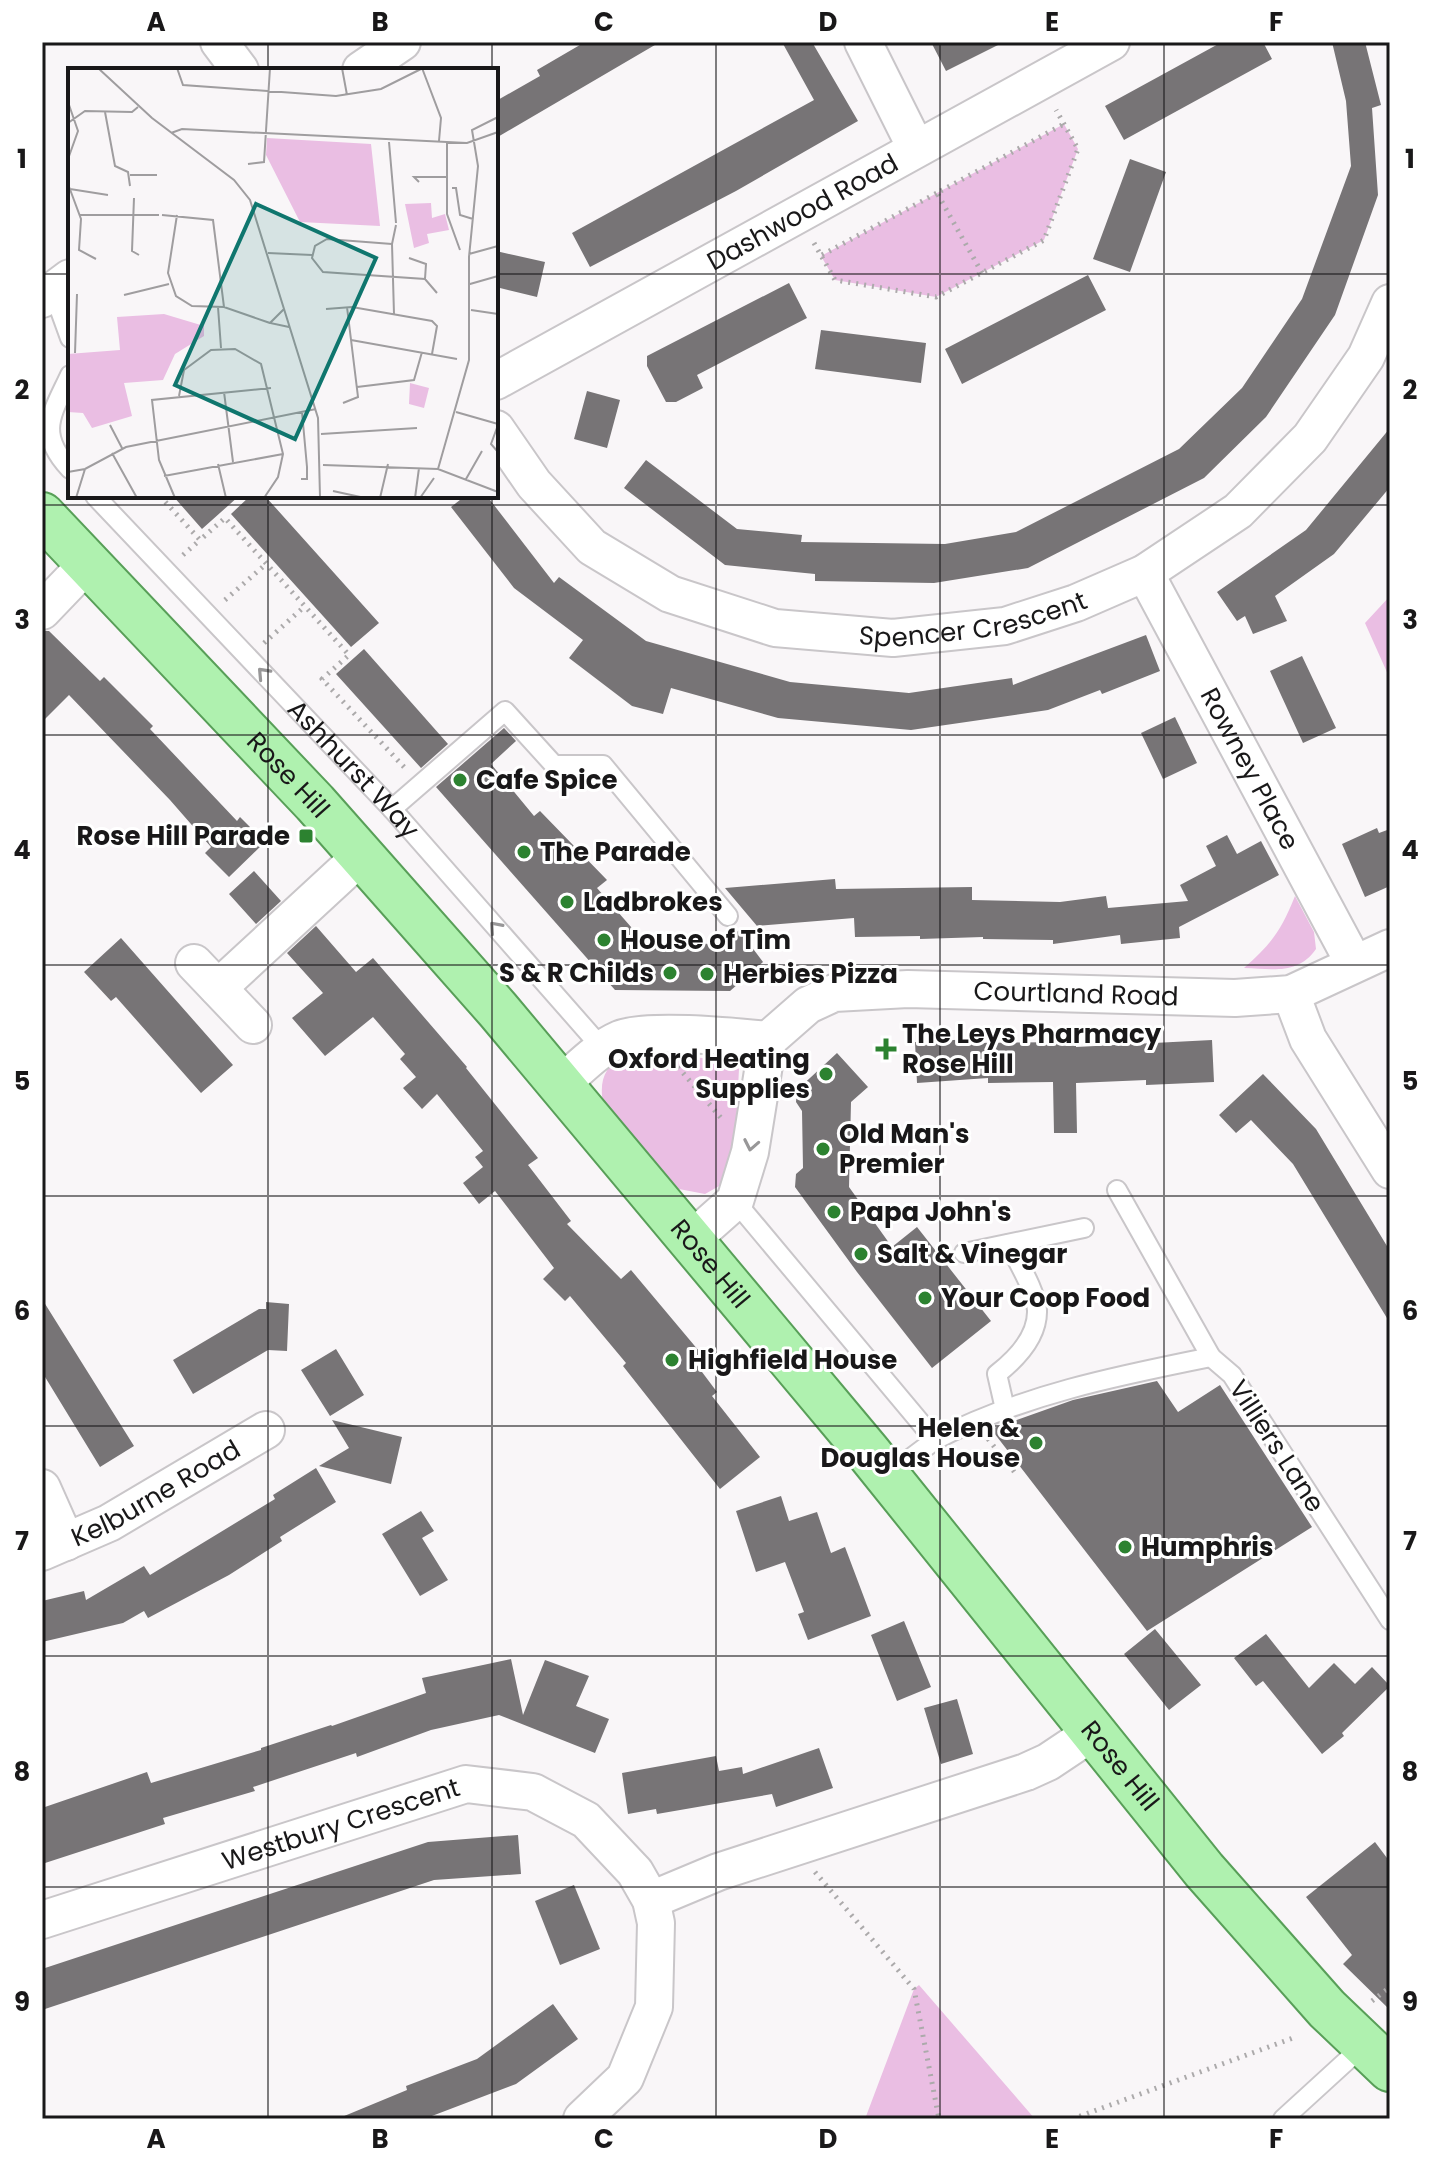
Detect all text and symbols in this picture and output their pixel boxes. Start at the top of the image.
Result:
text: A [146,4,166,40]
text: B [371,4,389,40]
text: C [594,4,614,40]
text: D [819,4,838,40]
text: E [1045,4,1059,40]
text: F [1269,4,1283,40]
inset map [68,68,498,498]
text: 1 [17,141,27,177]
text: 1 [1405,141,1415,177]
street label: Dashwood Road [701,145,904,279]
text: 2 [15,372,30,408]
text: 2 [1403,372,1418,408]
street label: Spencer Crescent [857,582,1093,656]
text: 3 [14,602,30,638]
text: 3 [1402,602,1418,638]
one-way arrow [258,668,272,682]
street label: Rowney Place [1192,681,1308,856]
street label: Ashhurst Way [279,692,428,846]
street label: Rose Hill [239,724,338,826]
place label: Cafe Spice [476,762,617,798]
marker: Cafe Spice [451,771,469,789]
place label: Rose Hill Parade [77,818,290,854]
marker: Rose Hill Parade [297,827,315,845]
text: 4 [13,832,31,868]
text: 4 [1401,832,1419,868]
place label: The Parade [540,834,691,870]
marker: The Parade [515,843,533,861]
place label: Ladbrokes [583,884,723,920]
marker: Ladbrokes [558,893,576,911]
one-way arrow [490,921,505,936]
place label: House of Tim [620,922,791,958]
marker: House of Tim [595,931,613,949]
place label: S & R Childs [499,955,654,991]
place label: Herbies Pizza [723,956,898,992]
marker: S & R Childs [661,964,679,982]
marker: Herbies Pizza [698,965,716,983]
street label: Courtland Road [973,973,1179,1014]
place label: The Leys Pharmacy Rose Hill [902,1016,1162,1082]
marker: The Leys Pharmacy Rose Hill [877,1040,895,1058]
place label: Oxford Heating Supplies [608,1041,810,1107]
text: 5 [14,1063,30,1099]
text: 5 [1402,1063,1418,1099]
marker: Oxford Heating Supplies [817,1065,835,1083]
place label: Old Man's Premier [839,1116,970,1182]
one-way arrow [743,1138,760,1151]
marker: Old Man's Premier [814,1140,832,1158]
place label: Papa John's [850,1194,1012,1230]
marker: Papa John's [825,1203,843,1221]
street label: Rose Hill [662,1211,758,1316]
place label: Salt & Vinegar [877,1236,1067,1272]
marker: Salt & Vinegar [852,1245,870,1263]
place label: Your Coop Food [941,1280,1150,1316]
marker: Your Coop Food [916,1289,934,1307]
text: 6 [14,1293,30,1329]
text: 6 [1402,1293,1418,1329]
place label: Highfield House [688,1342,897,1378]
marker: Highfield House [663,1351,681,1369]
street label: Villiers Lane [1221,1373,1333,1519]
place label: Helen & Douglas House [820,1410,1020,1476]
street label: Kelburne Road [65,1431,247,1555]
marker: Helen & Douglas House [1027,1434,1045,1452]
text: 7 [15,1523,29,1559]
text: 7 [1403,1523,1417,1559]
place label: Humphris [1141,1529,1274,1565]
marker: Humphris [1116,1538,1134,1556]
street label: Rose Hill [1073,1713,1167,1818]
text: 8 [14,1754,30,1790]
text: 8 [1402,1754,1418,1790]
street label: Westbury Crescent [218,1769,464,1879]
text: 9 [14,1984,30,2020]
text: 9 [1402,1984,1418,2020]
text: A [146,2121,166,2157]
text: B [371,2121,389,2157]
text: C [594,2121,614,2157]
text: D [819,2121,838,2157]
text: E [1045,2121,1059,2157]
text: F [1269,2121,1283,2157]

